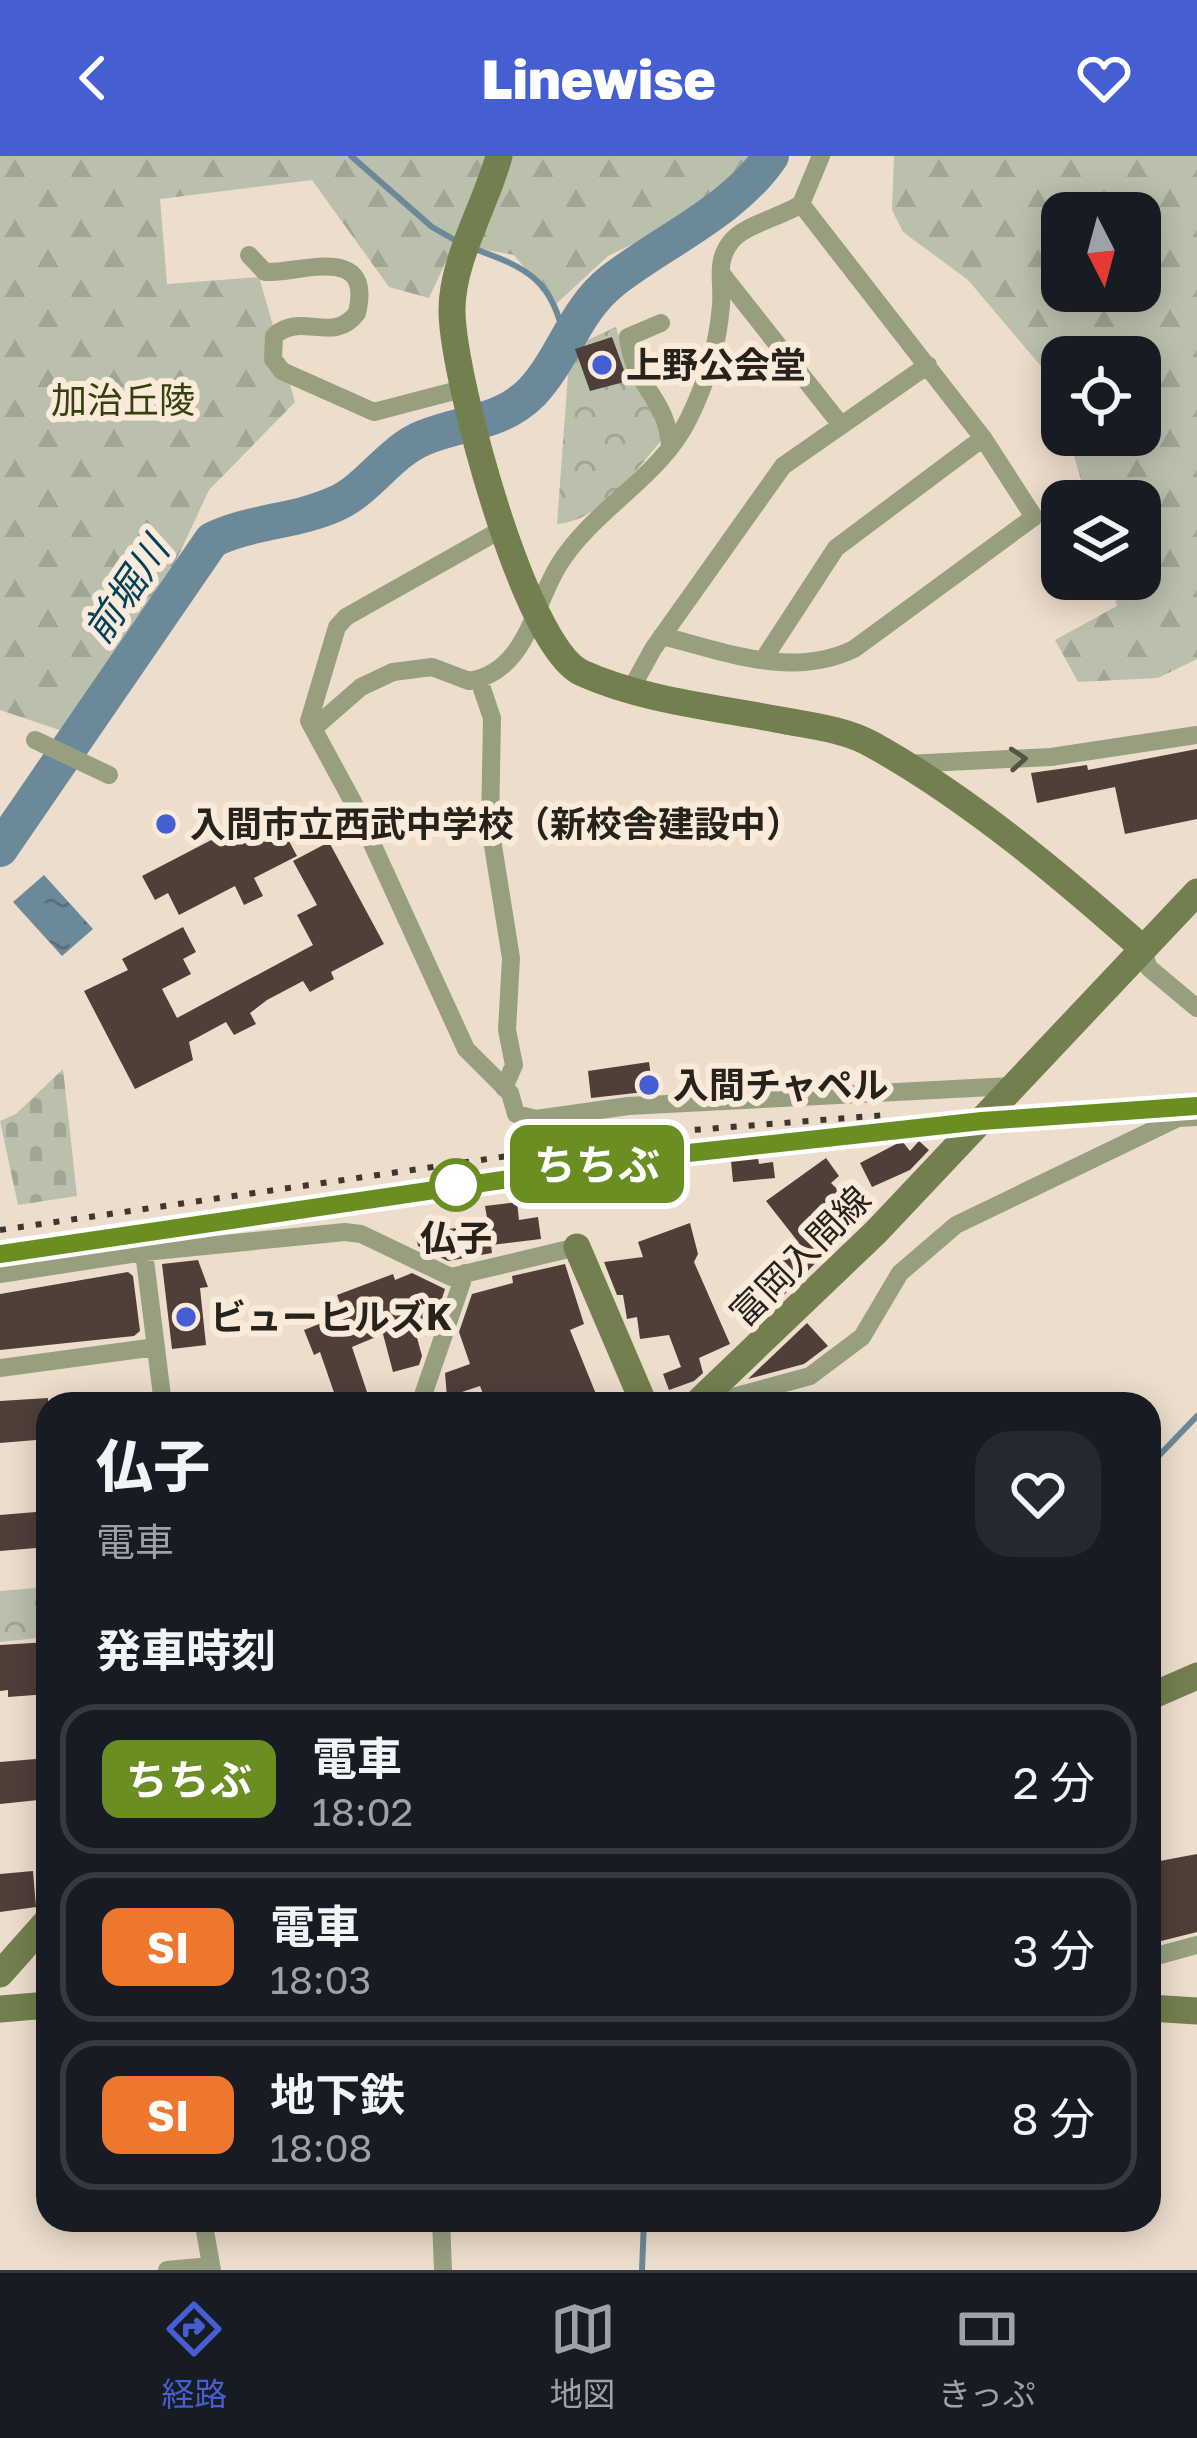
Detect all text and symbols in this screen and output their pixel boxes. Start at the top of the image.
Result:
icon: back [60,45,126,111]
icon: heart [1071,45,1137,111]
text: Linewise [481,46,716,111]
north arrow [1041,192,1161,312]
map controls [1041,192,1161,600]
button: locate [1041,336,1161,456]
place label: 上野公会堂 [626,343,806,386]
marker: 上野公会堂 [589,352,615,378]
park label: 加治丘陵 [51,378,195,421]
button: layers [1041,480,1161,600]
water label: 前堀川 [73,525,180,651]
one-way arrow [1009,747,1028,773]
place label: 入間市立西武中学校（新校舎建設中） [190,802,802,845]
marker: 入間市立西武中学校（新校舎建設中） [153,811,179,837]
place label: 入間チャペル [673,1063,889,1106]
marker: 入間チャペル [636,1072,662,1098]
line badge: ちちぶ [528,1125,666,1203]
text: ちちぶ [534,1139,660,1189]
marker: 仏子 [431,1160,481,1210]
street label: 富岡入間線 [721,1177,878,1334]
place label: 仏子 [420,1216,492,1259]
place label: ビューヒルズK [210,1295,452,1338]
marker: ビューヒルズK [173,1304,199,1330]
text: 仏子 [96,1431,210,1500]
button: heart [975,1431,1101,1557]
text: 電車 [96,1518,174,1565]
text: 発車時刻 [96,1623,276,1677]
text: 電車 [312,1731,402,1785]
text: ちちぶ [126,1754,252,1804]
text: 2 分 [1013,1755,1095,1809]
text: 18:02 [312,1788,413,1835]
text: 電車 [270,1899,360,1953]
text: SI [147,1922,189,1972]
text: 3 分 [1012,1923,1095,1977]
text: 18:03 [270,1956,371,2003]
text: 地下鉄 [270,2067,405,2121]
text: SI [147,2090,189,2140]
text: 8 分 [1011,2091,1095,2145]
text: 18:08 [270,2124,372,2171]
tab: 経路 [161,2296,227,2416]
tab: 地図 [550,2296,616,2416]
tab: きっぷ [938,2296,1036,2416]

